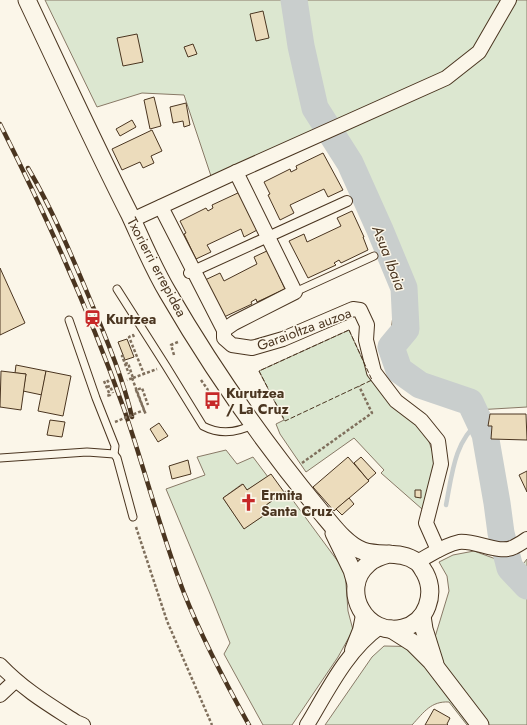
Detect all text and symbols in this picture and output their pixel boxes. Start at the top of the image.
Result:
street label: Txorierri errepidea [122,214,192,320]
water label: Asua Ibaia [366,221,412,294]
street label: Garaioltza auzoa [254,303,354,355]
station icon: Kurtzea [83,309,103,329]
place label: Kurtzea [106,309,156,329]
place label: Kurutzea / La Cruz [226,383,289,419]
bus stop icon: Kurutzea / La Cruz [203,391,223,411]
place label: Ermita Santa Cruz [261,485,333,521]
church icon: Ermita Santa Cruz [238,493,258,513]

